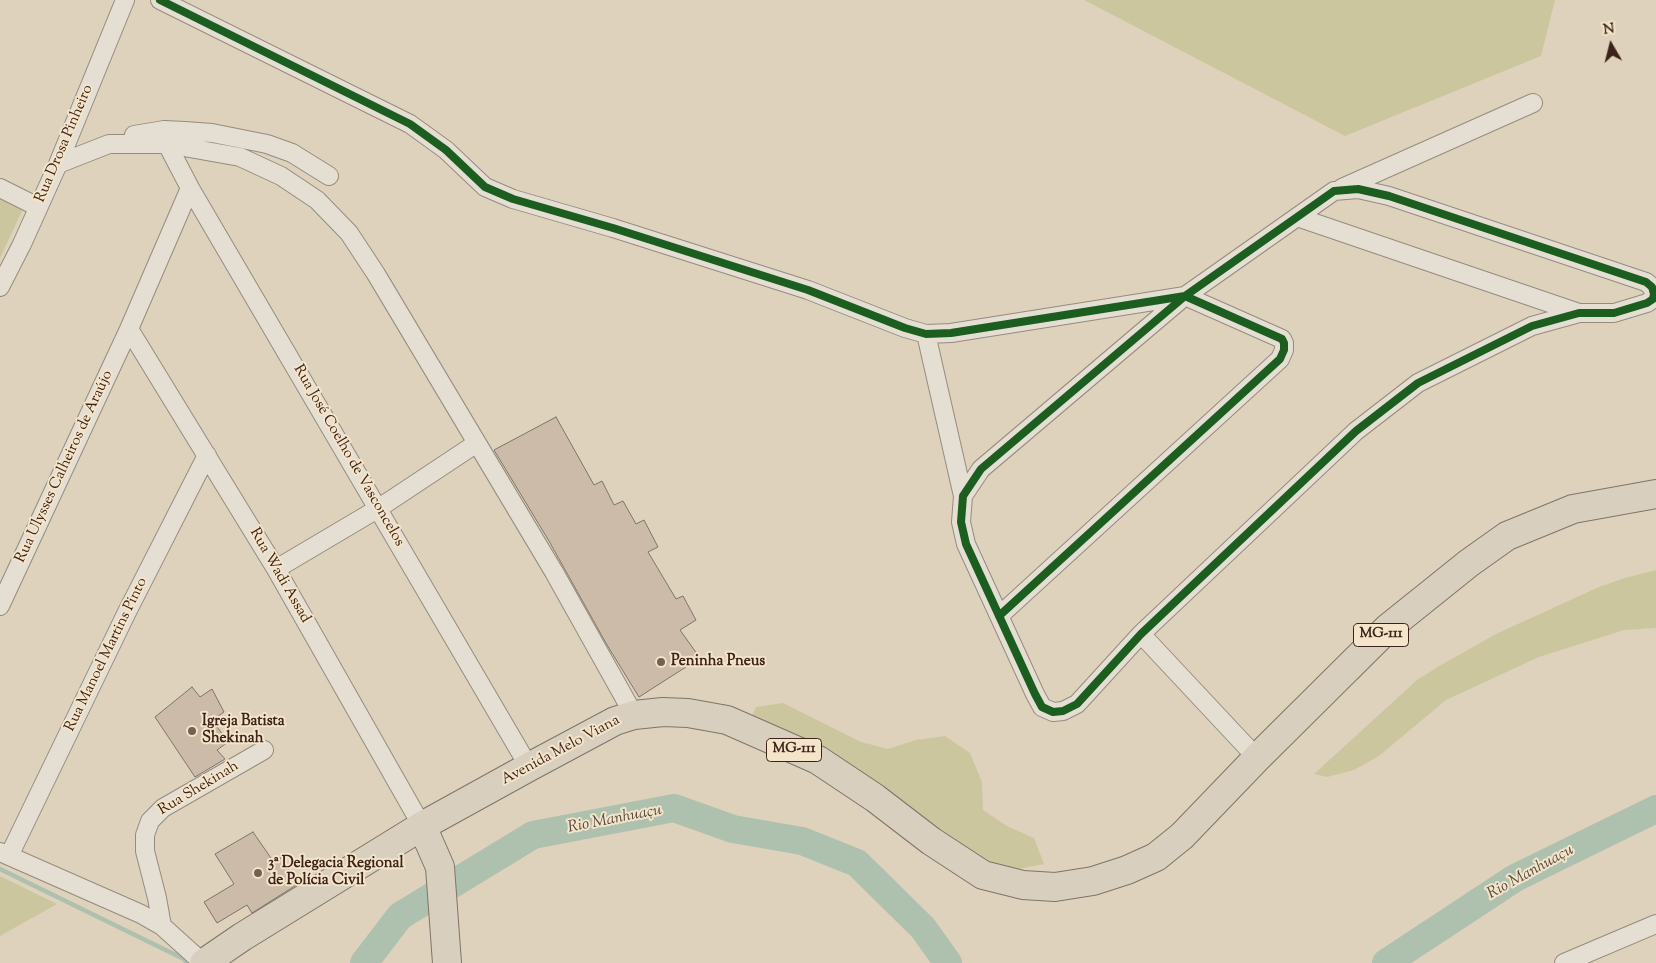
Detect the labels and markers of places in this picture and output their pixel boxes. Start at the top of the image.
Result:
place label: Peninha Pneus [671,653,765,671]
marker: Peninha Pneus [655,656,667,668]
place label: Igreja Batista Shekinah [202,713,285,748]
marker: Igreja Batista Shekinah [186,725,198,737]
place label: 3ª Delegacia Regional de Polícia Civil [268,855,404,890]
marker: 3ª Delegacia Regional de Polícia Civil [252,867,264,879]

